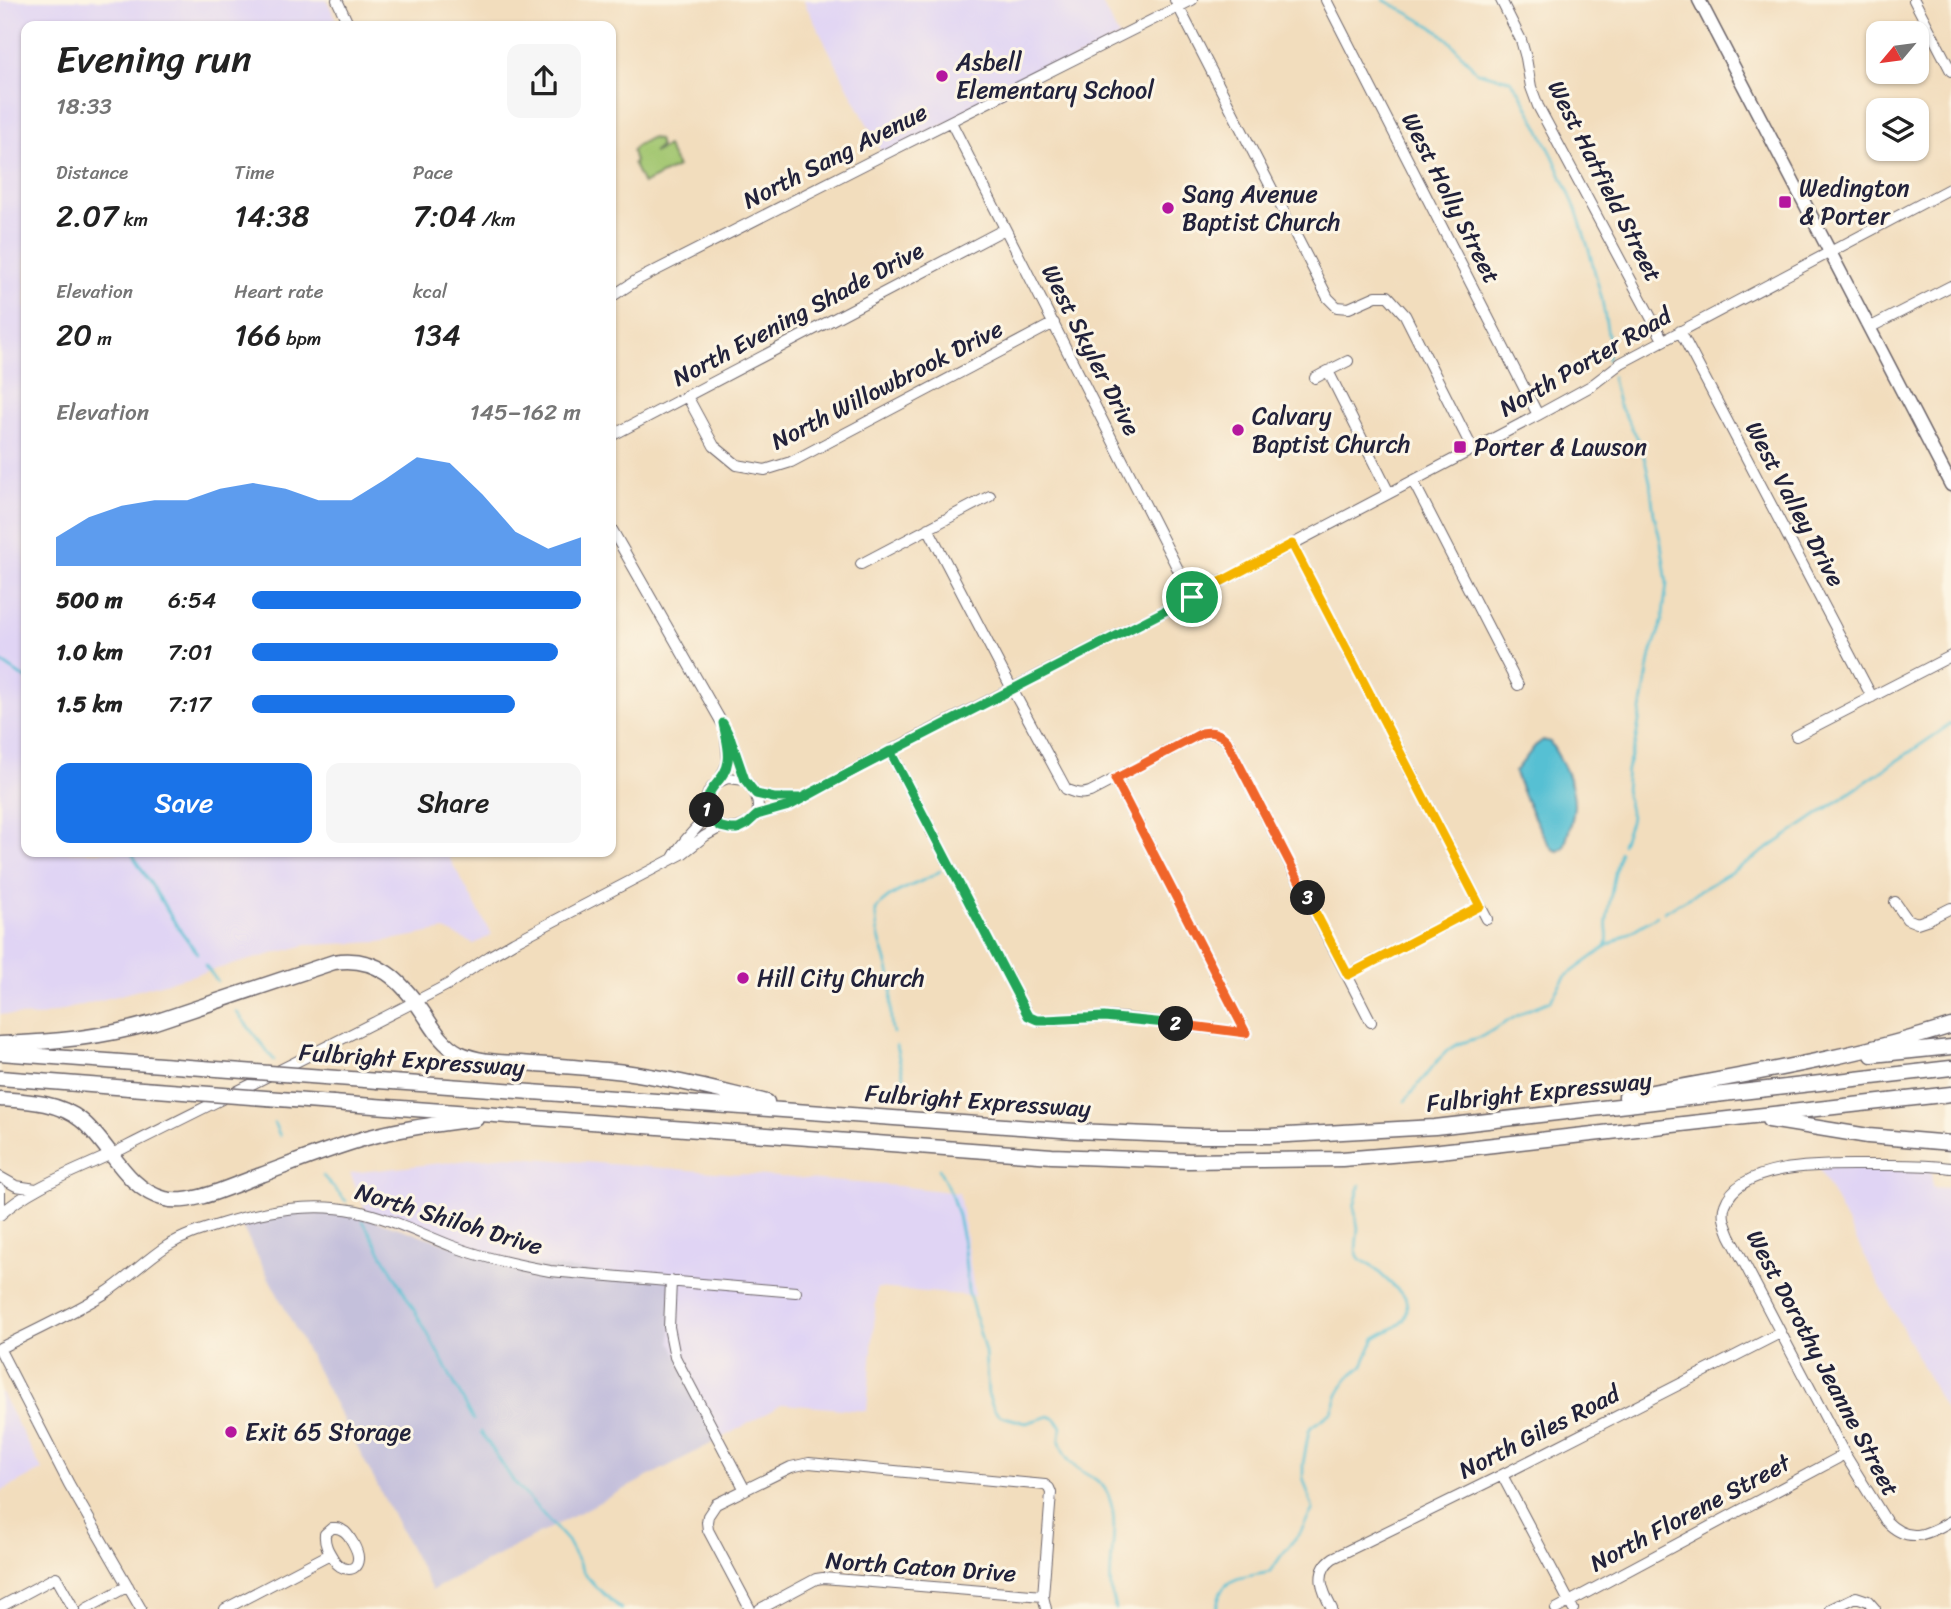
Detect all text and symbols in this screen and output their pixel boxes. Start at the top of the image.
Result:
north arrow [1866,21,1928,84]
map controls [1866,21,1929,161]
text: Evening run [56,26,252,93]
place label: Asbell Elementary School [955,41,1155,111]
button: share [507,44,581,118]
marker: Asbell Elementary School [934,68,950,84]
street label: West Hatfield Street [1536,73,1674,289]
text: 18:33 [56,86,112,127]
street label: North Sang Avenue [735,91,935,221]
button: layers [1866,98,1929,161]
street label: West Holly Street [1390,105,1512,291]
text: Distance [56,156,128,189]
text: Time [234,156,275,189]
text: Pace [413,156,453,189]
place label: Wedington & Porter [1799,167,1910,237]
place label: Sang Avenue Baptist Church [1182,173,1340,243]
text: 2.07 [56,189,118,243]
text: 14:38 [234,189,310,243]
text: 7:04 [413,189,477,243]
marker: Wedington & Porter [1777,194,1793,210]
marker: Sang Avenue Baptist Church [1160,200,1176,216]
text: km [118,203,148,236]
text: /km [477,203,516,236]
street label: North Evening Shade Drive [664,229,932,398]
street label: West Skyler Drive [1030,257,1153,444]
text: Elevation [56,275,133,308]
text: Heart rate [234,275,324,308]
text: kcal [413,275,447,308]
street label: North Porter Road [1491,294,1681,429]
text: 20 [56,308,92,362]
text: 166 [234,308,281,362]
text: 134 [413,308,461,362]
street label: North Willowbrook Drive [763,308,1011,462]
text: m [92,322,112,355]
text: bpm [281,322,321,355]
text: Elevation [56,392,149,433]
text: 145–162 m [470,392,581,433]
place label: Calvary Baptist Church [1252,395,1410,465]
street label: West Valley Drive [1733,413,1857,595]
marker: Calvary Baptist Church [1230,422,1246,438]
place label: Porter & Lawson [1474,426,1647,468]
marker: Porter & Lawson [1452,439,1468,455]
pin [1162,567,1222,627]
icon: arrive [1173,578,1211,616]
text: 500 m [56,580,123,621]
text: 6:54 [168,580,216,621]
text: 1.0 km [56,632,123,673]
text: 7:01 [168,632,212,673]
text: 1.5 km [56,684,123,725]
text: 7:17 [168,684,211,725]
button: Save [56,763,312,843]
button: Share [326,763,581,843]
pin: 1 [690,792,724,828]
text: 1 [702,793,711,826]
pin: 3 [1290,880,1326,916]
text: 3 [1302,881,1313,914]
place label: Hill City Church [757,957,925,999]
marker: Hill City Church [735,970,751,986]
pin: 2 [1158,1006,1194,1042]
text: 2 [1170,1007,1181,1040]
street label: Fulbright Expressway [298,1031,527,1089]
street label: Fulbright Expressway [1424,1059,1654,1125]
street label: Fulbright Expressway [864,1072,1093,1130]
street label: North Shiloh Drive [350,1170,548,1268]
street label: West Dorothy Jeanne Street [1735,1222,1911,1504]
street label: North Giles Road [1451,1373,1628,1491]
place label: Exit 65 Storage [245,1411,411,1453]
marker: Exit 65 Storage [223,1424,239,1440]
street label: North Florene Street [1582,1442,1799,1584]
street label: North Caton Drive [824,1539,1018,1595]

